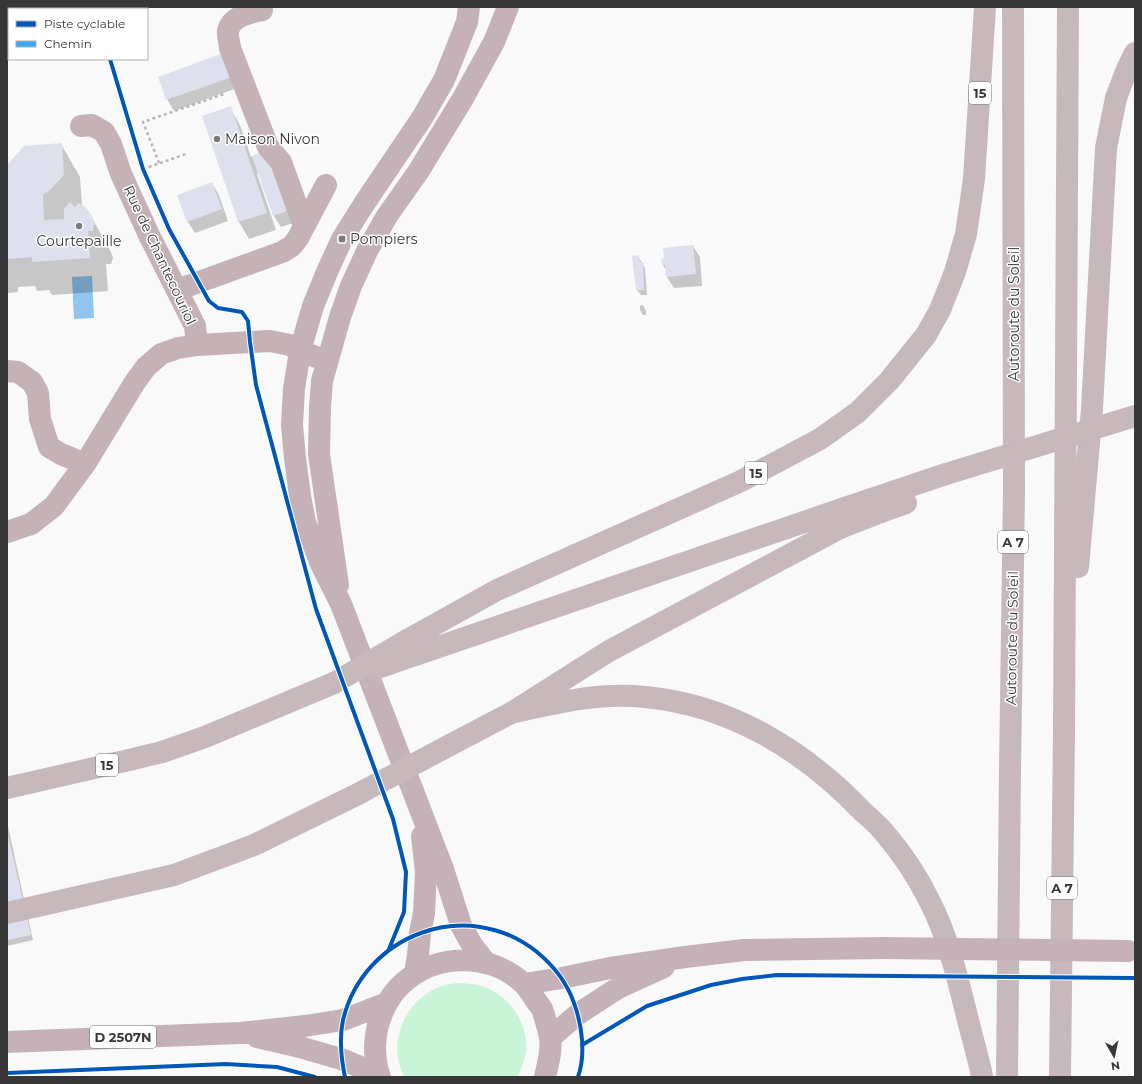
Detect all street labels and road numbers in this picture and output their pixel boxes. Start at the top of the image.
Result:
road number: 15 [969,82,991,104]
street label: Rue de Chantecouriol [120,182,200,328]
street label: Autoroute du Soleil [1005,247,1023,381]
road number: 15 [745,462,767,484]
road number: A 7 [998,531,1028,553]
street label: Autoroute du Soleil [1002,571,1022,705]
road number: 15 [96,754,118,776]
road number: A 7 [1047,877,1077,899]
road number: D 2507N [90,1026,156,1048]

